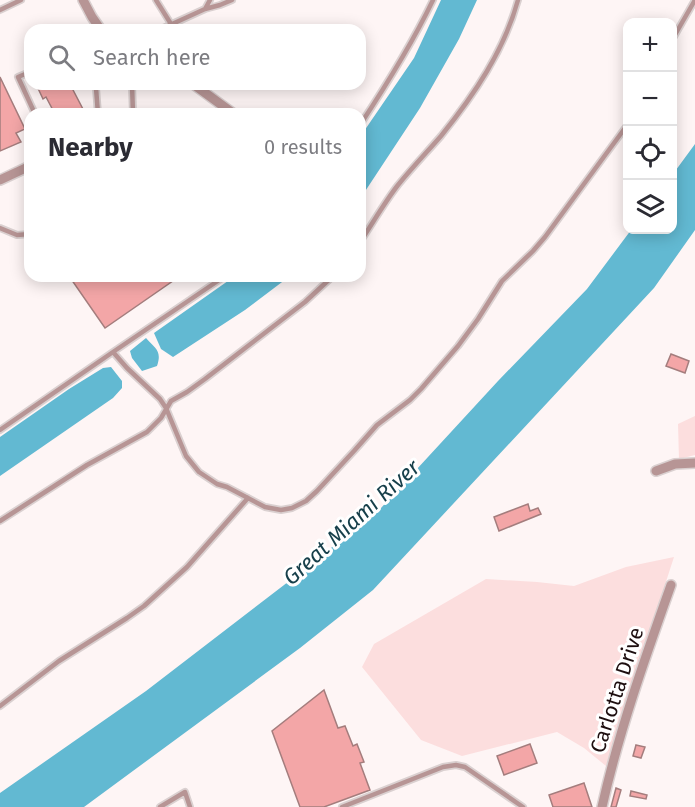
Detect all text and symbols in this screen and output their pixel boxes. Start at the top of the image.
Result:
map controls [623,18,677,234]
button: + [623,18,677,72]
search box [24,24,366,90]
icon: search [45,41,78,74]
text: Search here [93,44,211,71]
button: − [623,72,677,126]
button: locate [623,126,677,180]
text: Nearby [48,132,133,163]
text: 0 results [264,135,342,159]
button: layers [623,180,677,234]
water label: Great Miami River [277,454,426,591]
street label: Carlotta Drive [584,624,650,756]

